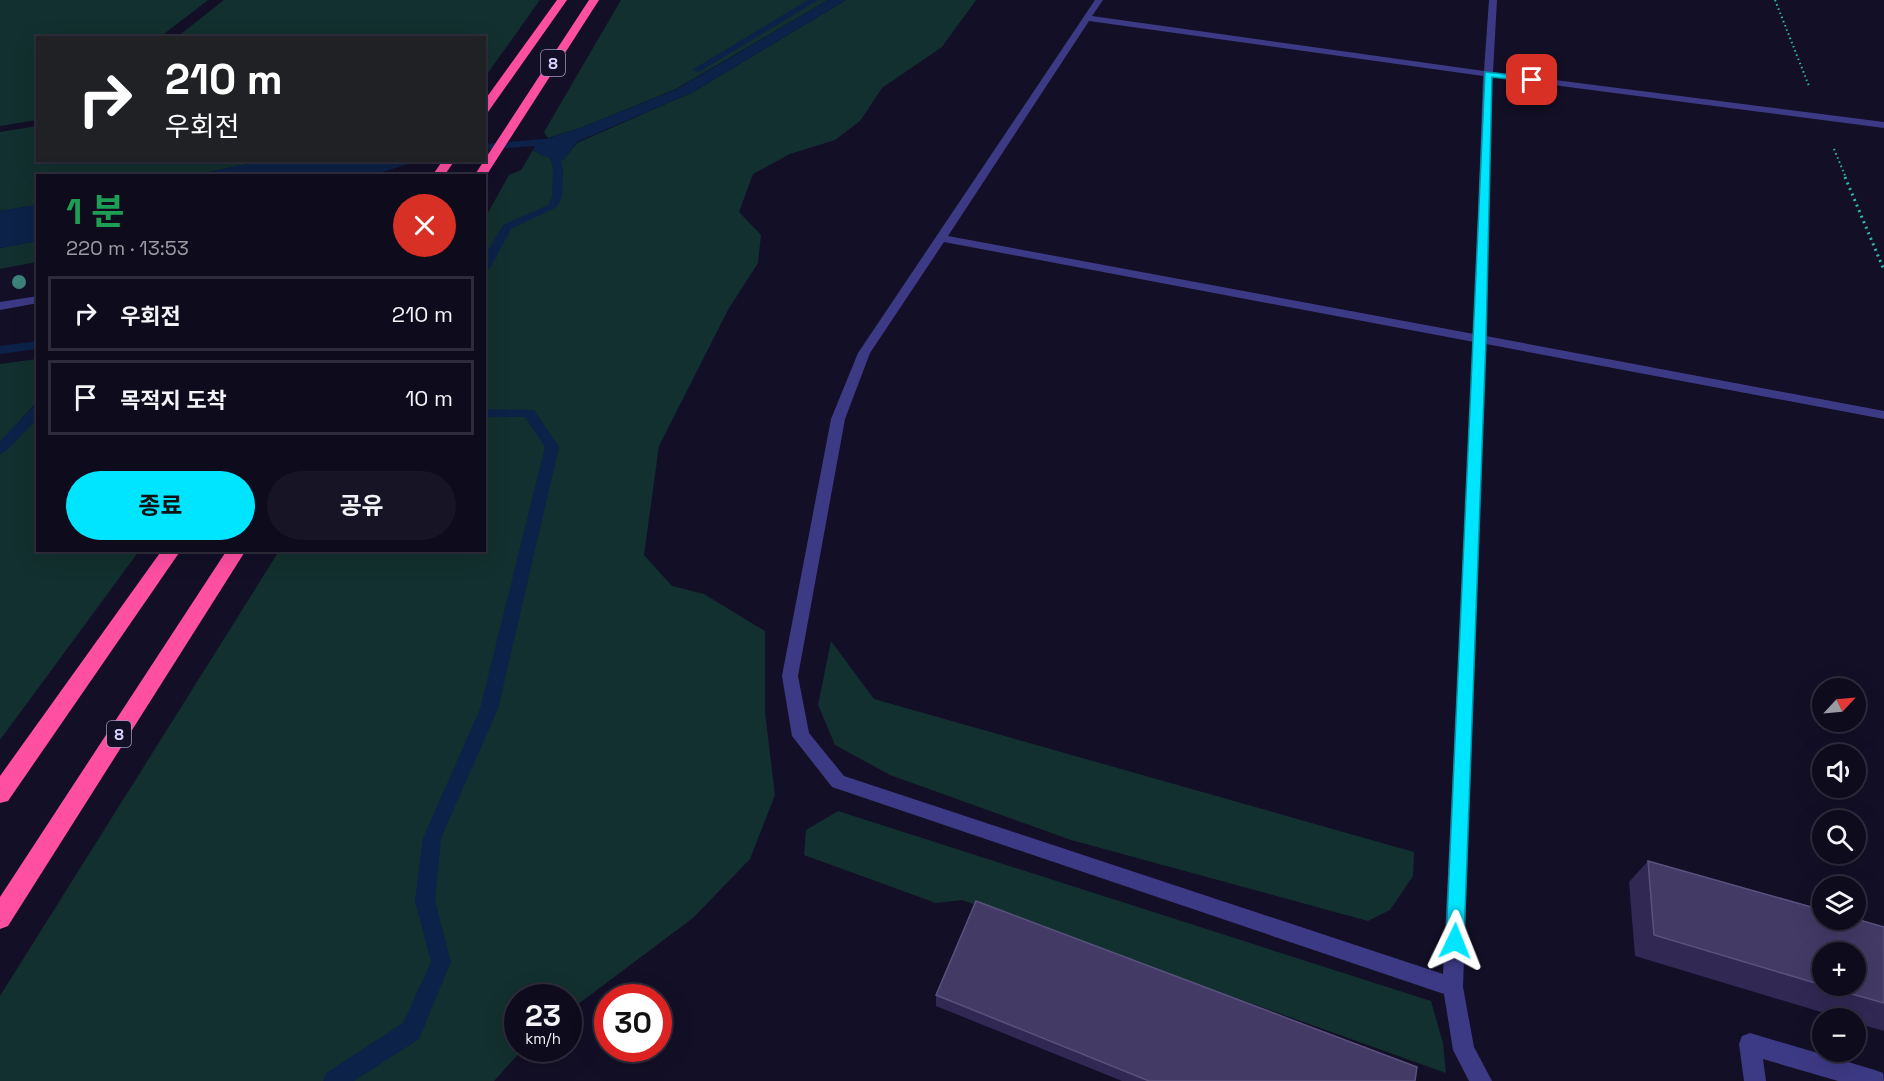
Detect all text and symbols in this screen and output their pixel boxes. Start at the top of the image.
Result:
road number: 8 [541,50,565,76]
text: 210 m [165,53,283,106]
pin [1506,54,1557,105]
icon: right [66,60,144,138]
icon: arrive [1515,63,1548,96]
text: 우회전 [165,109,240,144]
text: 1 분 [66,189,125,235]
button: close [393,194,456,257]
text: 220 m · 13:53 [66,235,189,261]
icon: right [69,297,102,330]
text: 210 m [392,300,453,328]
text: 우회전 [120,302,181,330]
icon: arrive [69,381,102,414]
text: 10 m [405,384,453,412]
text: 목적지 도착 [120,386,227,414]
button: 종료 [66,471,255,540]
button: 공유 [267,471,456,540]
north arrow [1812,678,1866,732]
map controls [1812,678,1866,1062]
road number: 8 [107,721,131,747]
button: sound [1812,744,1866,798]
button: search [1812,810,1866,864]
button: layers [1812,876,1866,930]
position arrow [1423,909,1487,973]
button: + [1812,942,1866,996]
speed limit sign: 30 [594,984,672,1062]
text: 23 [525,996,561,1035]
button: − [1812,1008,1866,1062]
text: km/h [525,1029,561,1048]

